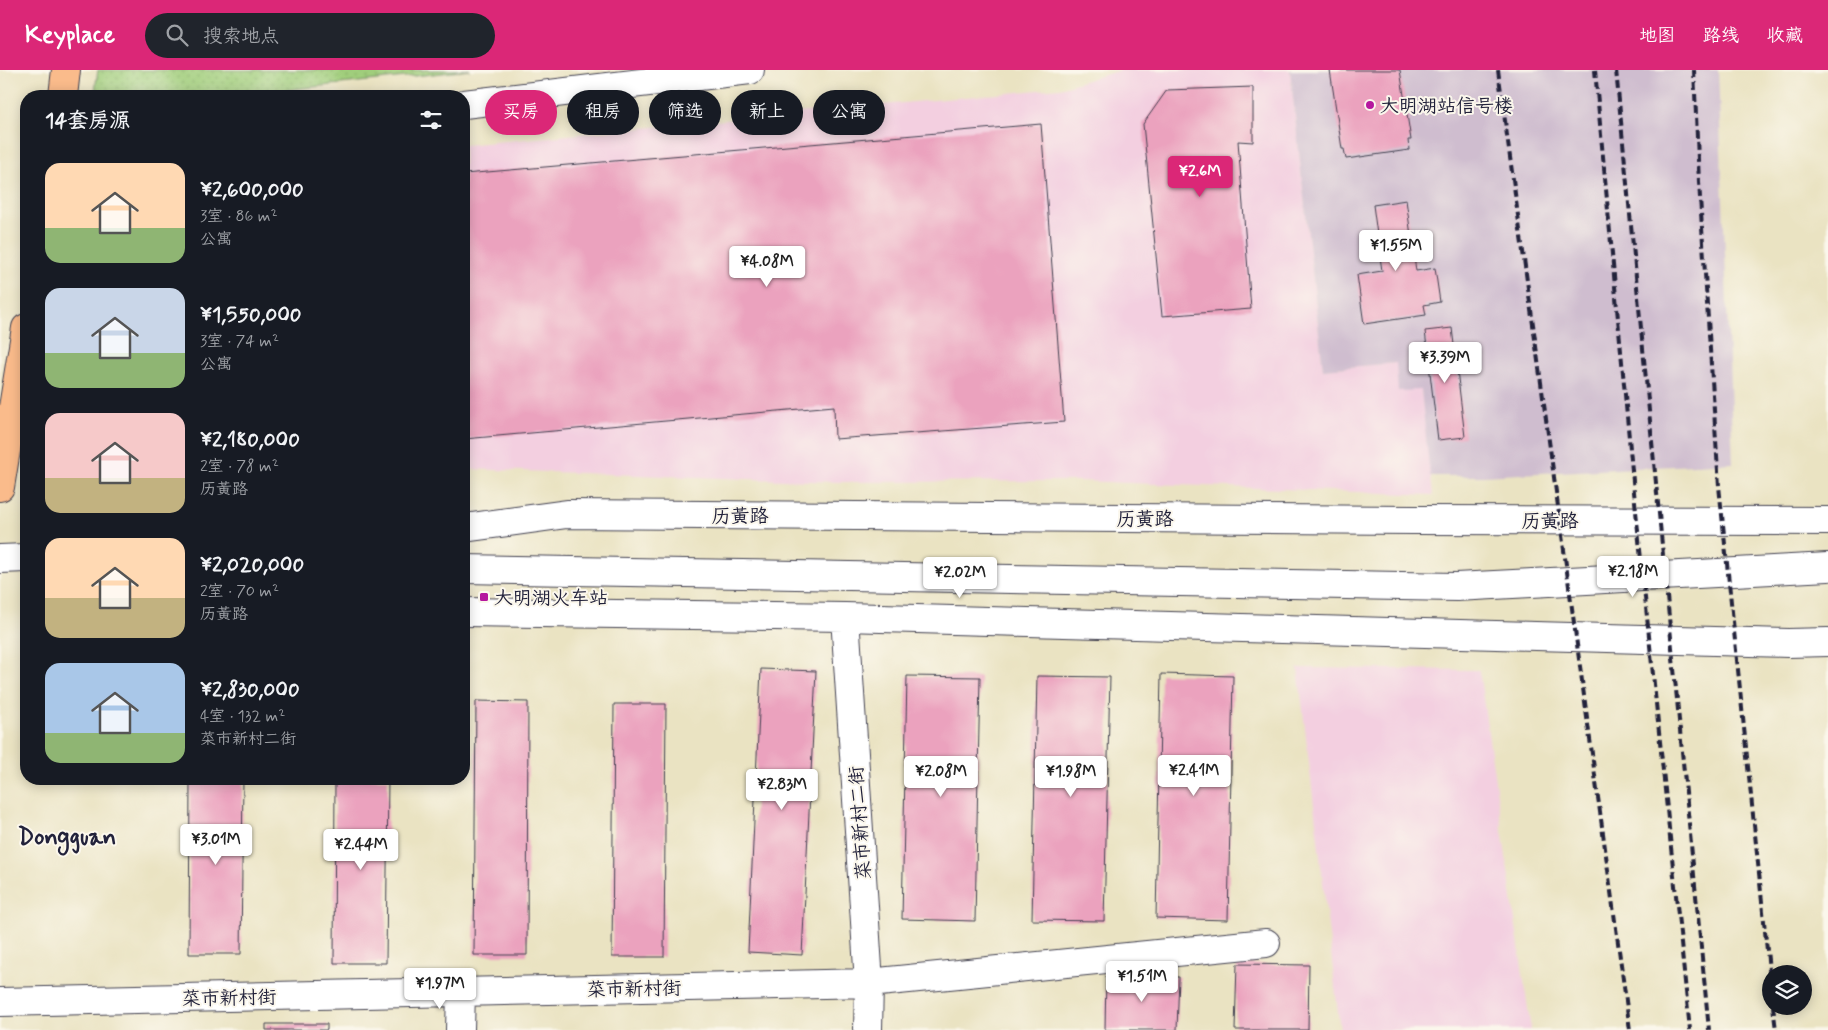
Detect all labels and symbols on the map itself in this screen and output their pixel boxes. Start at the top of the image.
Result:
place label: 大明湖站信号楼 [1380,94,1513,119]
marker: 大明湖站信号楼 [1364,99,1376,111]
pin: ¥2.6M [1165,156,1235,198]
pin: ¥1.55M [1355,230,1437,272]
pin: ¥4.08M [726,246,808,288]
pin: ¥3.39M [1404,342,1486,384]
street label: 历黄路 [711,504,769,529]
street label: 历黄路 [1116,507,1174,532]
street label: 历黄路 [1521,509,1579,534]
pin: ¥2.02M [919,556,1001,599]
pin: ¥2.18M [1592,556,1674,598]
place label: 大明湖火车站 [494,586,608,611]
marker: 大明湖火车站 [478,591,490,603]
pin: ¥2.41M [1153,754,1235,797]
pin: ¥2.08M [900,756,982,798]
pin: ¥1.98M [1030,756,1112,798]
street label: 菜市新村二街 [844,765,877,881]
pin: ¥2.83M [741,768,823,811]
district label: Dongguan [18,822,116,856]
pin: ¥3.01M [175,824,257,866]
pin: ¥2.44M [320,828,402,871]
pin: ¥1.51M [1101,960,1183,1003]
pin: ¥1.97M [399,968,481,1010]
street label: 菜市新村街 [586,976,682,1003]
street label: 菜市新村街 [181,985,277,1012]

